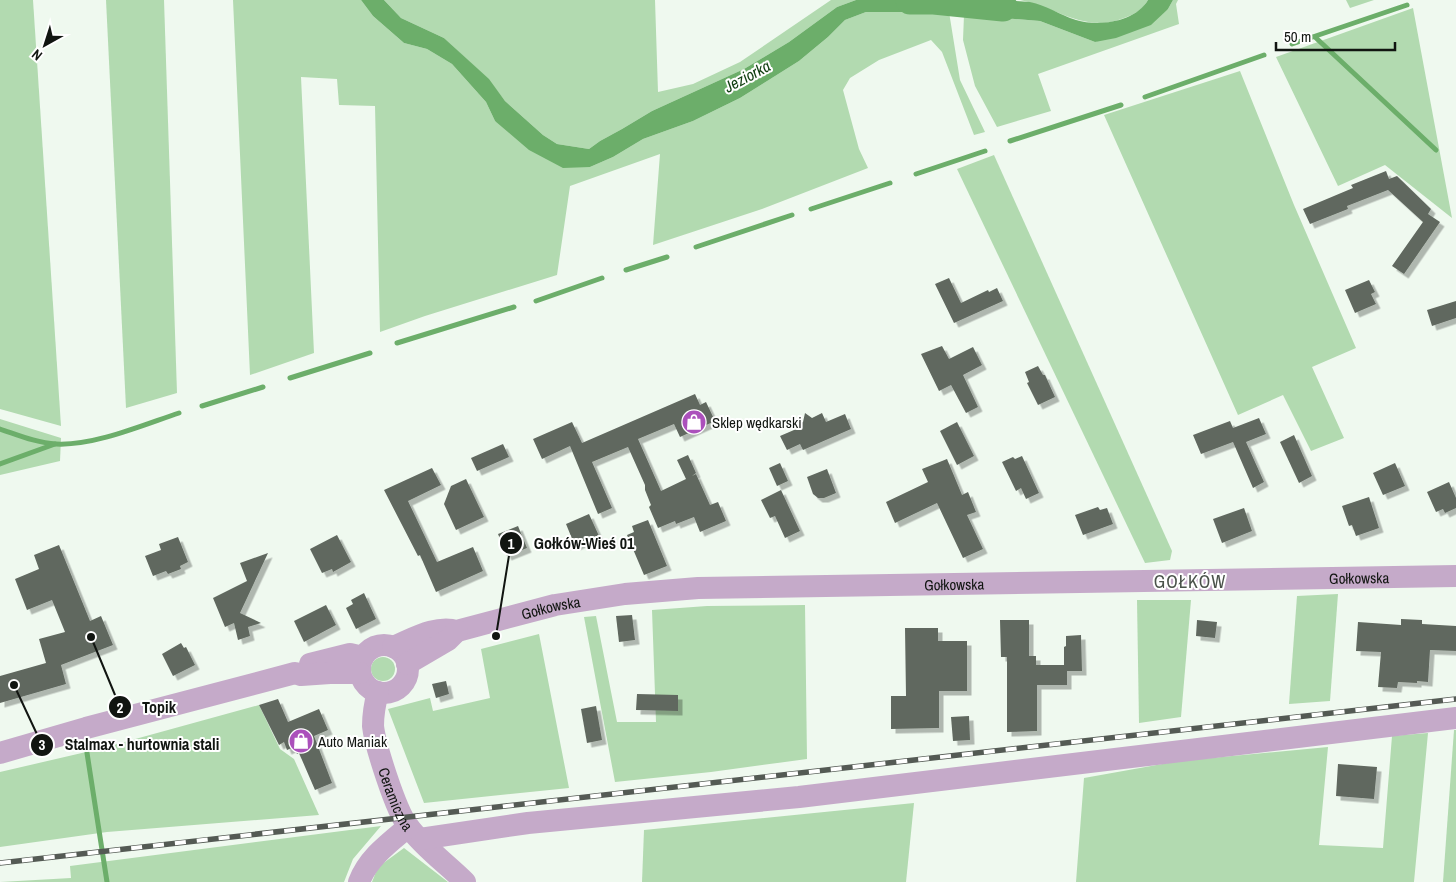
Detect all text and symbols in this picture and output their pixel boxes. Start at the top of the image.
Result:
north arrow [20,20,70,70]
scale bar [1276,20,1395,52]
text: 50 m [1284,26,1311,47]
text: N [28,45,46,65]
water label: Jeziorka [719,55,774,98]
shop icon: Sklep wędkarski [681,409,707,435]
place label: Sklep wędkarski [712,412,802,433]
callout: Gołków-Wieś 01 [499,528,644,559]
text: Gołków-Wieś 01 [534,532,635,554]
text: 1 [508,533,515,554]
street label: Gołkowska [1329,567,1390,589]
district label: GOŁKÓW [1154,569,1226,594]
street label: Gołkowska [924,573,985,595]
street label: Gołkowska [519,591,582,624]
callout: Topik [107,692,186,723]
text: Topik [142,696,177,718]
text: 2 [117,697,124,718]
shop icon: Auto Maniak [288,728,314,754]
callout: Stalmax - hurtownia stali [30,729,229,760]
place label: Auto Maniak [317,731,388,752]
text: Stalmax - hurtownia stali [65,733,219,755]
text: 3 [39,734,46,755]
street label: Ceramiczna [374,765,418,835]

